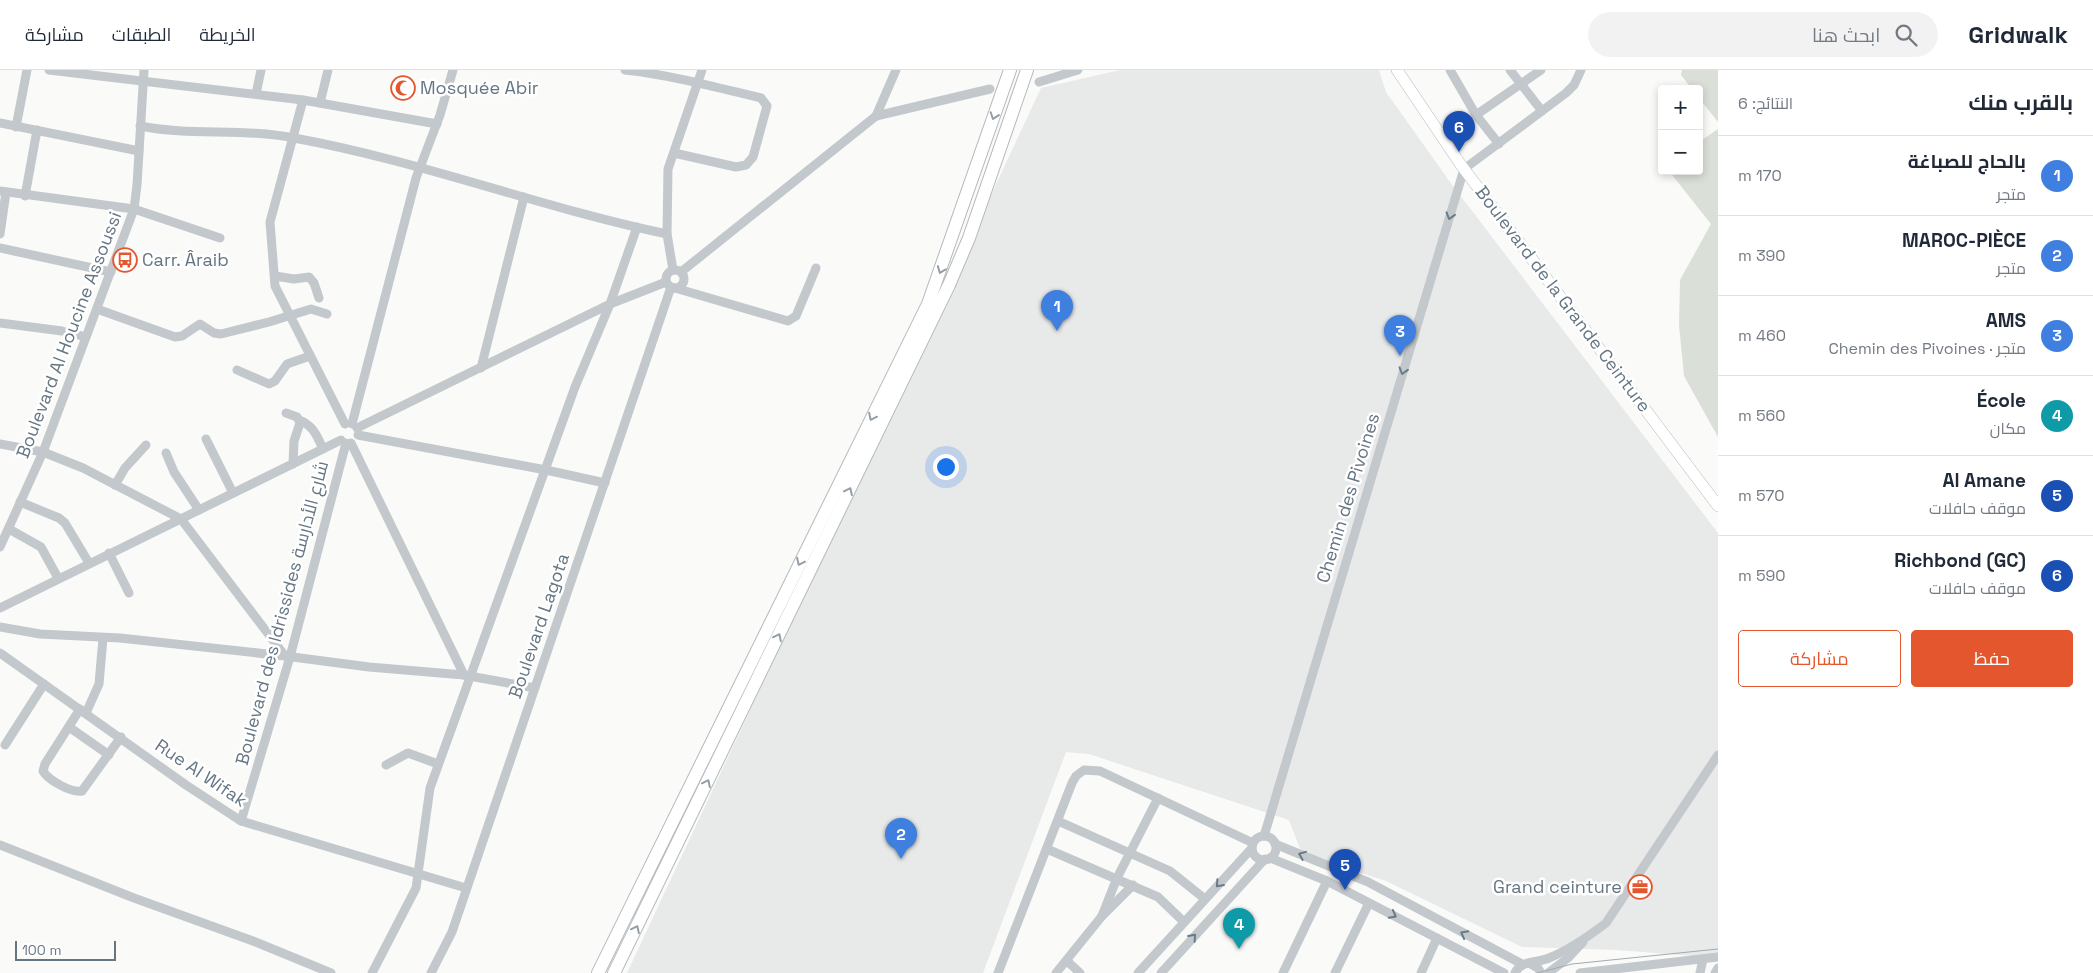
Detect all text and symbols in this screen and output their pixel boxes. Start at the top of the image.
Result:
search box [1588,12,1938,57]
text: Gridwalk [1968,19,2068,50]
icon: search [1892,21,1920,49]
text: مشاركة [25,23,84,46]
text: الطبقات [112,23,171,46]
text: الخريطة [199,23,256,46]
text: ابحث هنا [1812,23,1880,48]
mosque icon: Mosquée Abir [390,75,416,101]
place label: Mosquée Abir [420,76,539,99]
map controls [1658,85,1703,175]
button: + [1658,85,1703,130]
text: بالقرب منك [1969,89,2073,116]
text: النتائج: 6 [1738,93,1793,114]
one-way arrow [990,111,1000,120]
pin: 6 [1443,111,1475,152]
button: − [1658,130,1703,175]
text: بالحاج للصباغة [1908,149,2026,174]
text: 170 m [1738,165,1782,186]
text: 1 [2053,165,2061,186]
street label: Boulevard de la Grande Ceinture [1471,181,1656,417]
text: متجر [1997,184,2026,205]
street label: Boulevard Al Houcine Assoussi [11,208,126,461]
one-way arrow [1445,211,1455,219]
text: MAROC-PIÈCE [1902,228,2026,253]
text: 390 m [1738,245,1786,266]
text: 2 [2052,245,2062,266]
bus stop icon: Carr. Âraib [112,247,138,273]
place label: Carr. Âraib [142,248,229,271]
text: متجر [1997,258,2026,279]
one-way arrow [937,265,947,273]
pin: 1 [1041,290,1073,331]
text: AMS [1986,308,2026,333]
pin: 3 [1384,315,1416,356]
text: 460 m [1738,325,1786,346]
text: 3 [2052,325,2062,346]
text: متجر · Chemin des Pivoines [1829,338,2026,359]
one-way arrow [1398,367,1408,375]
text: École [1977,388,2026,413]
text: 560 m [1738,405,1786,426]
text: 4 [2052,405,2062,426]
street label: Chemin des Pivoines [1311,410,1384,586]
one-way arrow [868,412,878,421]
text: مكان [1990,418,2026,439]
your location [933,454,959,480]
street label: Boulevard des Idrissides شارع الأدارسة [230,458,334,768]
text: Al Amane [1942,468,2026,493]
text: 570 m [1738,485,1784,506]
text: 5 [2052,485,2062,506]
one-way arrow [843,487,853,496]
text: موقف حافلات [1929,498,2026,519]
text: Richbond (GC) [1894,548,2026,573]
street label: Boulevard Lagota [503,550,574,701]
one-way arrow [796,557,806,566]
text: 590 m [1738,565,1786,586]
text: 6 [2052,565,2062,586]
text: موقف حافلات [1929,578,2026,599]
button: مشاركة [1738,630,1901,687]
button: حفظ [1911,630,2073,687]
one-way arrow [772,633,782,642]
street label: Rue Al Wifak [151,734,252,812]
one-way arrow [701,779,711,788]
pin: 2 [885,818,917,859]
pin: 5 [1329,849,1361,890]
one-way arrow [1298,851,1307,862]
office icon: Grand ceinture [1627,874,1653,900]
place label: Grand ceinture [1493,875,1622,898]
one-way arrow [1216,878,1225,887]
pin: 4 [1223,908,1255,949]
one-way arrow [1388,909,1397,919]
one-way arrow [629,925,640,934]
one-way arrow [1461,930,1470,940]
one-way arrow [1188,933,1197,942]
scale bar [15,938,116,961]
text: 100 m [22,941,61,959]

